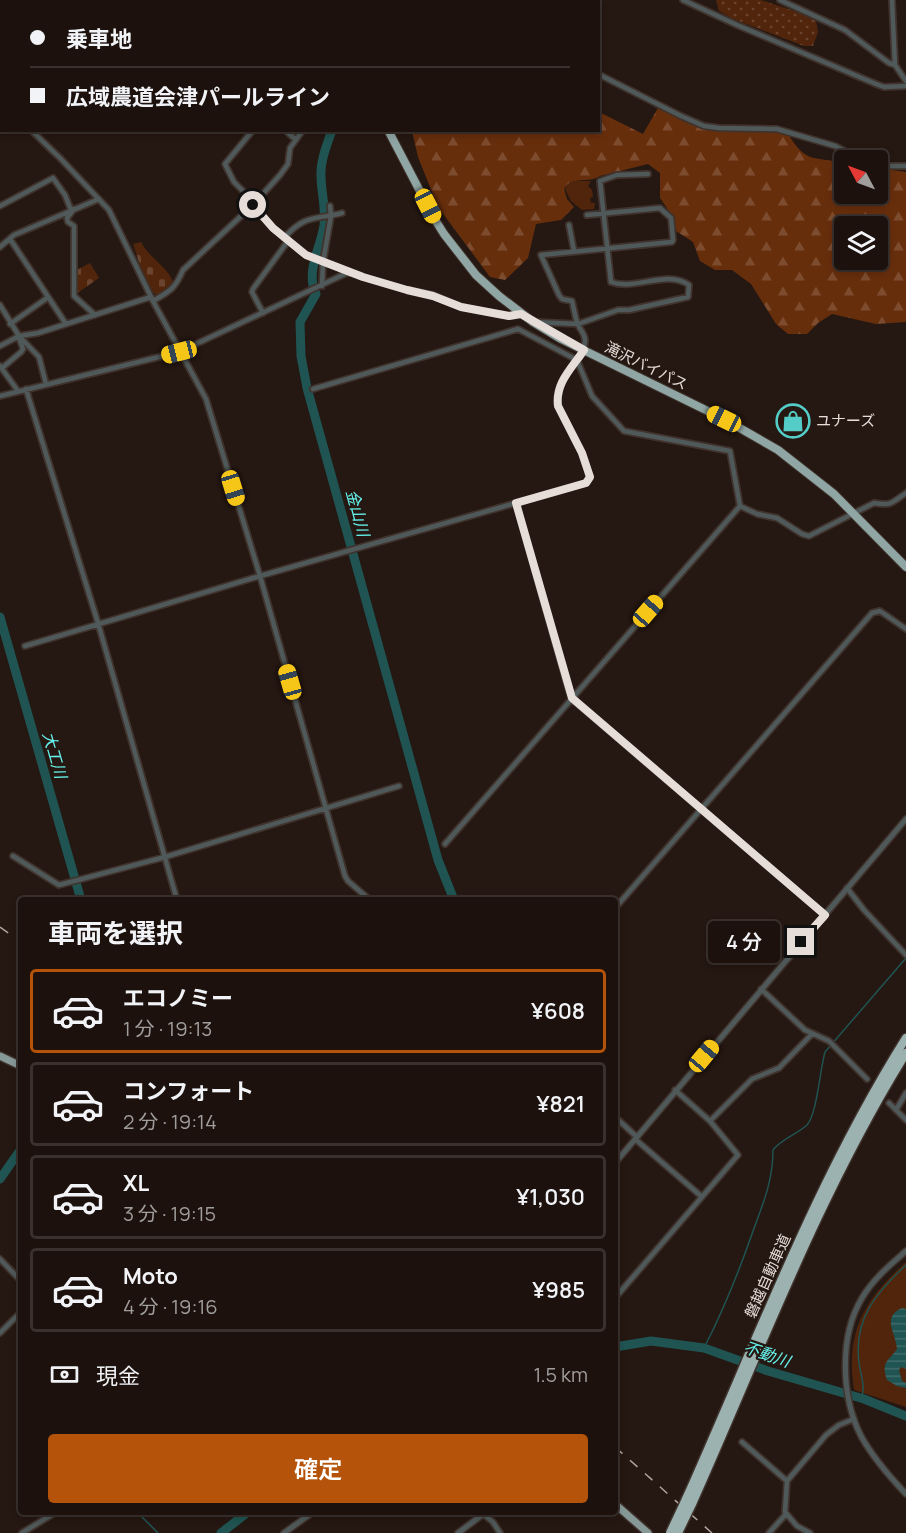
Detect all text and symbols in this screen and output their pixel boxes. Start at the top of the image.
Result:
text: 乗車地 [66,24,132,54]
text: 広域農道会津パールライン [66,82,330,112]
north arrow [834,150,888,204]
map controls [834,150,888,270]
car [412,186,444,226]
route start [239,191,266,218]
button: layers [834,216,888,270]
street label: 滝沢バイパス [601,336,691,395]
car [159,339,199,365]
car [704,403,744,435]
shop icon: ユナーズ [775,403,811,439]
place label: ユナーズ [816,410,875,431]
car [219,468,247,508]
water label: 金山川 [341,487,375,541]
car [629,592,667,630]
car [276,662,304,702]
water label: 大工川 [38,729,73,783]
text: 車両を選択 [48,914,183,951]
callout: 4 分 [708,921,780,963]
text: 4 分 [726,928,762,955]
route end [787,928,814,955]
text: エコノミー [123,983,233,1013]
icon: car [51,984,105,1038]
text: ¥608 [531,996,585,1026]
text: 1 分 · 19:13 [123,1015,212,1042]
car [686,1036,722,1076]
text: コンフォート [123,1076,254,1106]
icon: car [51,1077,105,1131]
text: ¥821 [537,1089,585,1119]
text: 2 分 · 19:14 [123,1108,217,1135]
text: XL [123,1168,149,1198]
icon: car [51,1170,105,1224]
text: ¥1,030 [516,1182,585,1212]
text: 3 分 · 19:15 [123,1200,216,1227]
street label: 磐越自動車道 [740,1230,795,1321]
text: Moto [123,1261,178,1291]
icon: car [51,1263,105,1317]
text: ¥985 [532,1275,585,1305]
text: 4 分 · 19:16 [123,1293,218,1320]
water label: 不動川 [741,1336,795,1373]
icon: cash [48,1358,81,1391]
text: 現金 [96,1361,140,1391]
text: 1.5 km [534,1361,588,1388]
button: 確定 [48,1434,588,1503]

